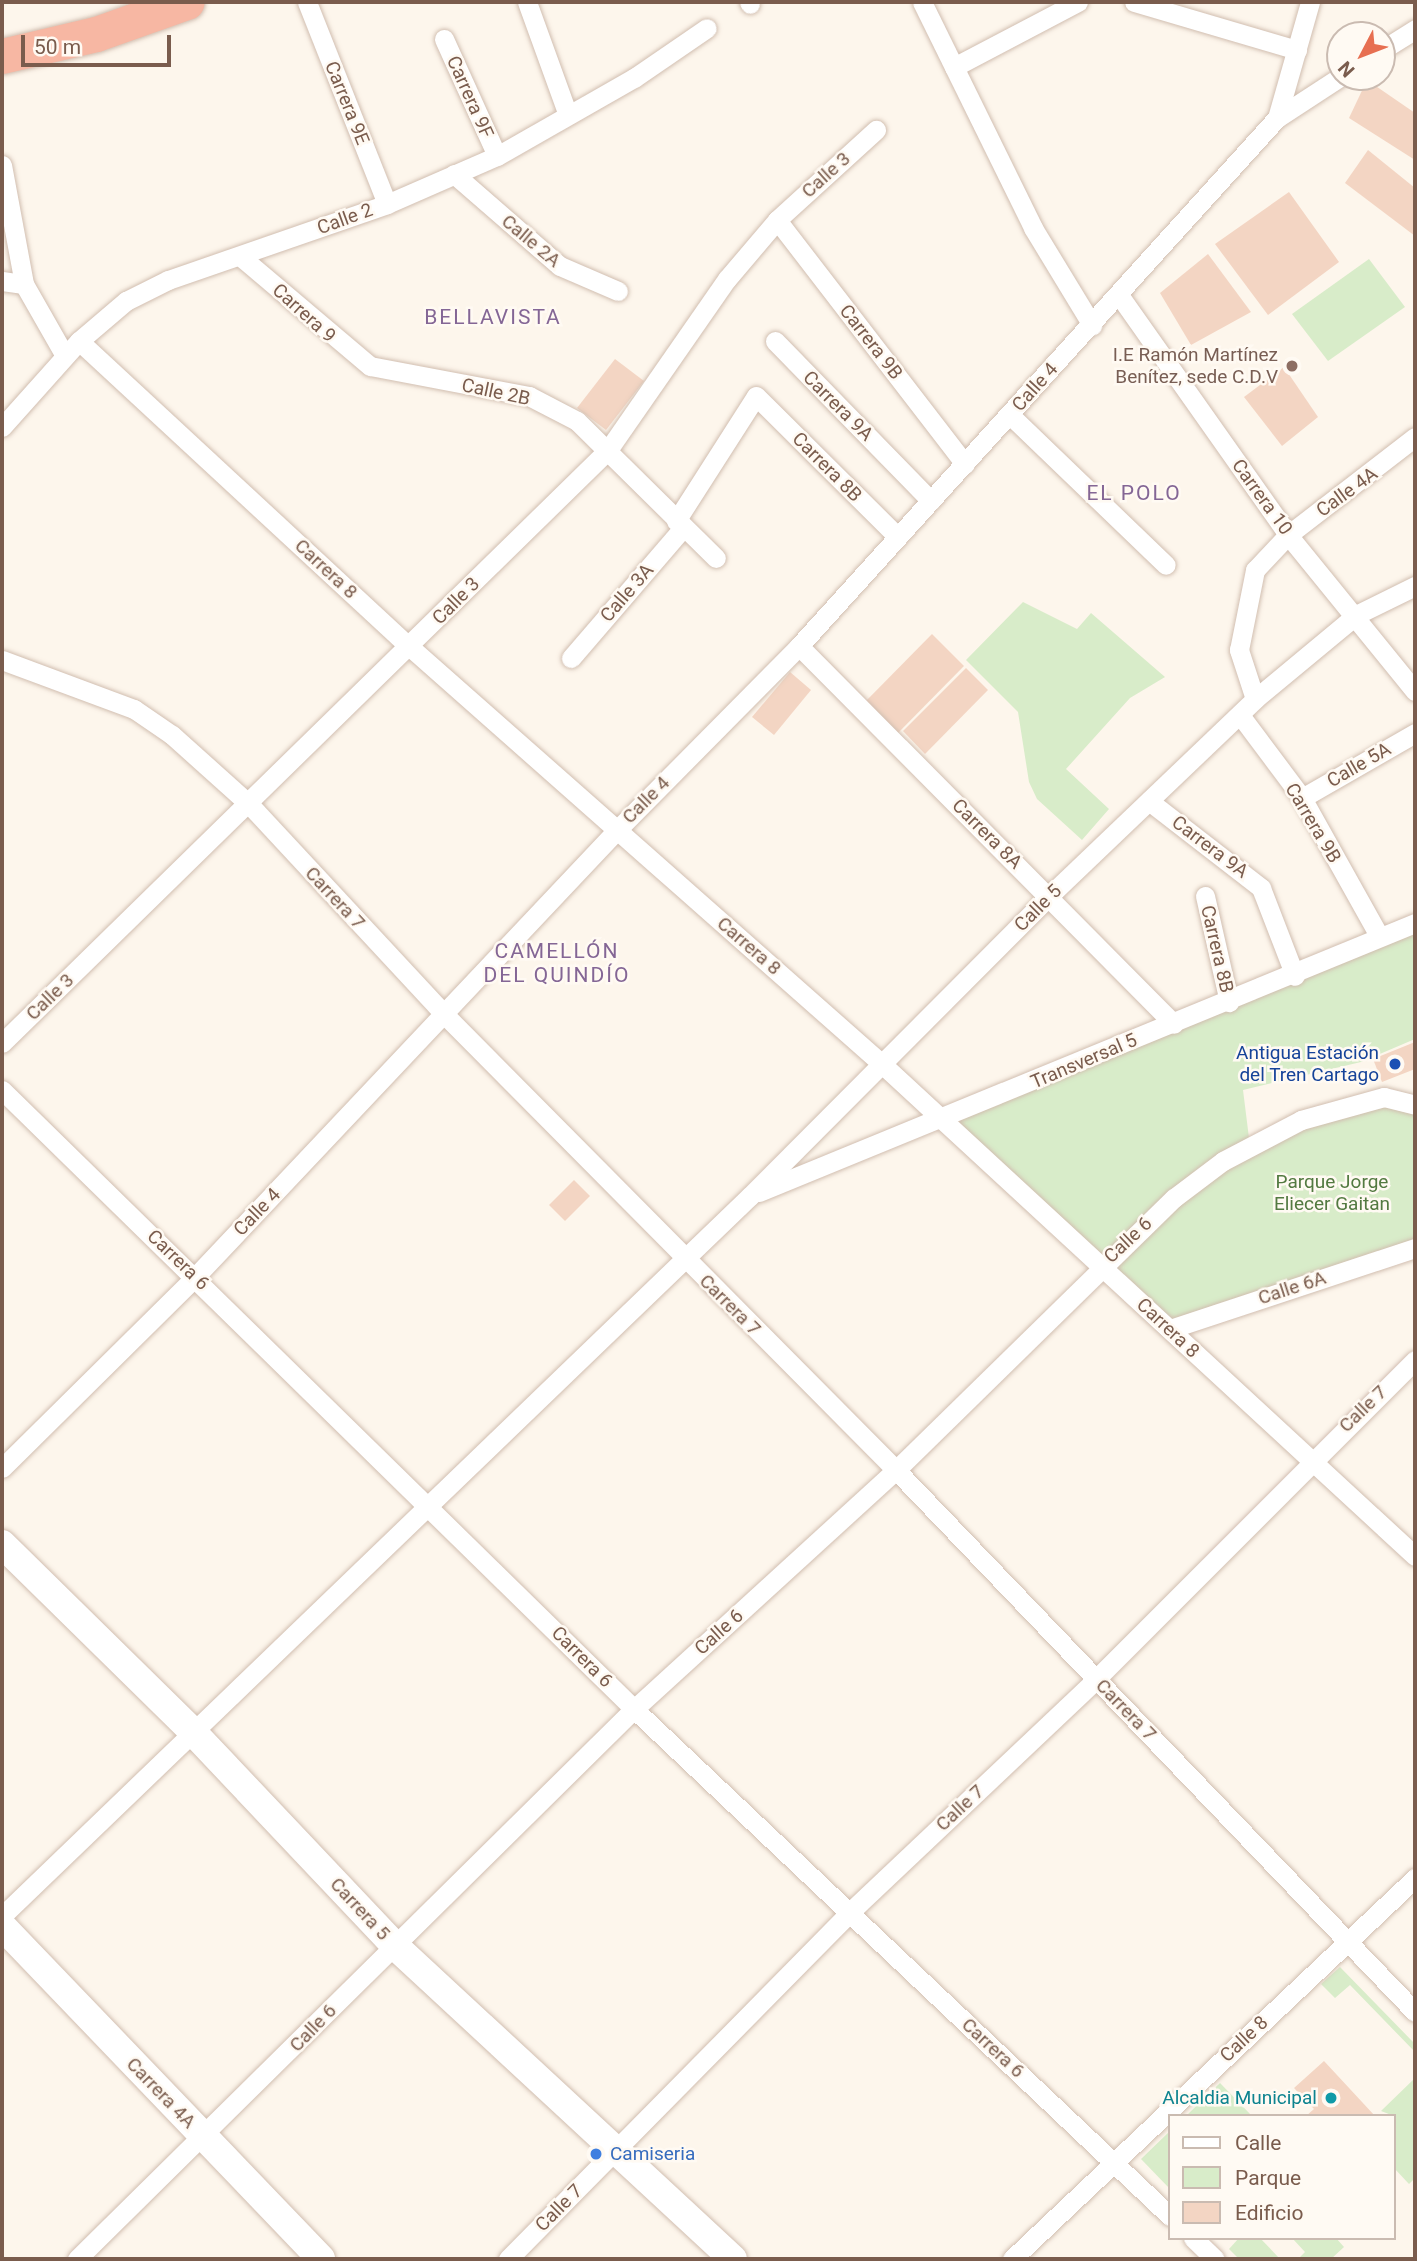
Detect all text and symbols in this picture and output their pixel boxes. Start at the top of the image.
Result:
scale bar [24,21,175,65]
north arrow [1326,21,1396,91]
text: 50 m [34,35,81,59]
street label: Carrera 9F [442,52,498,142]
text: N [1333,56,1360,82]
street label: Carrera 9E [320,58,374,148]
street label: Calle 3 [797,147,855,203]
street label: Calle 2 [314,198,376,240]
street label: Calle 2A [497,210,565,272]
street label: Carrera 9 [268,279,340,347]
street label: Carrera 9B [835,300,907,384]
district label: BELLAVISTA [425,304,561,330]
place label: I.E Ramón Martínez Benítez, sede C.D.V [1113,344,1278,388]
street label: Calle 4 [1007,358,1063,416]
marker: I.E Ramón Martínez Benítez, sede C.D.V [1284,358,1300,374]
street label: Carrera 9A [798,366,878,446]
street label: Calle 2B [460,374,532,410]
street label: Carrera 8B [787,427,867,507]
street label: Carrera 10 [1227,455,1297,539]
street label: Calle 4A [1312,462,1382,522]
district label: EL POLO [1087,480,1181,506]
street label: Carrera 8 [290,534,362,604]
street label: Calle 3A [595,559,659,627]
street label: Calle 3 [428,573,484,629]
street label: Calle 5A [1323,738,1395,792]
street label: Calle 4 [618,772,674,828]
street label: Carrera 9B [1280,779,1346,867]
street label: Carrera 8A [947,794,1027,874]
street label: Carrera 9A [1167,811,1253,883]
street label: Carrera 7 [300,862,370,934]
street label: Calle 5 [1010,880,1066,936]
street label: Carrera 8B [1196,903,1238,995]
street label: Carrera 8 [712,912,786,980]
district label: CAMELLÓN DEL QUINDÍO [485,938,629,988]
street label: Calle 3 [21,969,79,1025]
street label: Transversal 5 [1027,1028,1141,1094]
place label: Antigua Estación del Tren Cartago [1236,1042,1379,1086]
marker: Antigua Estación del Tren Cartago [1385,1054,1405,1074]
park label: Parque Jorge Eliecer Gaitan [1274,1171,1390,1215]
street label: Calle 4 [229,1183,285,1241]
street label: Calle 6 [1099,1212,1157,1268]
street label: Carrera 6 [142,1225,214,1295]
street label: Calle 6A [1255,1266,1329,1310]
street label: Carrera 7 [695,1270,765,1340]
street label: Carrera 8 [1132,1293,1204,1363]
street label: Calle 7 [1334,1381,1392,1437]
street label: Calle 6 [690,1604,748,1660]
street label: Carrera 6 [547,1622,617,1692]
street label: Carrera 7 [1091,1674,1161,1746]
street label: Calle 7 [931,1780,989,1836]
street label: Carrera 5 [325,1873,395,1945]
street label: Calle 6 [285,1999,341,2057]
street label: Calle 8 [1215,2011,1273,2067]
street label: Carrera 6 [957,2013,1029,2083]
street label: Carrera 4A [122,2053,200,2133]
place label: Alcaldia Municipal [1162,2087,1317,2109]
marker: Alcaldia Municipal [1323,2090,1339,2106]
legend [1168,2114,1396,2240]
text: Calle [1235,2131,1281,2155]
place label: Camiseria [610,2143,695,2165]
marker: Camiseria [588,2146,604,2162]
text: Parque [1235,2166,1301,2190]
street label: Calle 7 [531,2180,587,2236]
text: Edificio [1235,2201,1303,2225]

